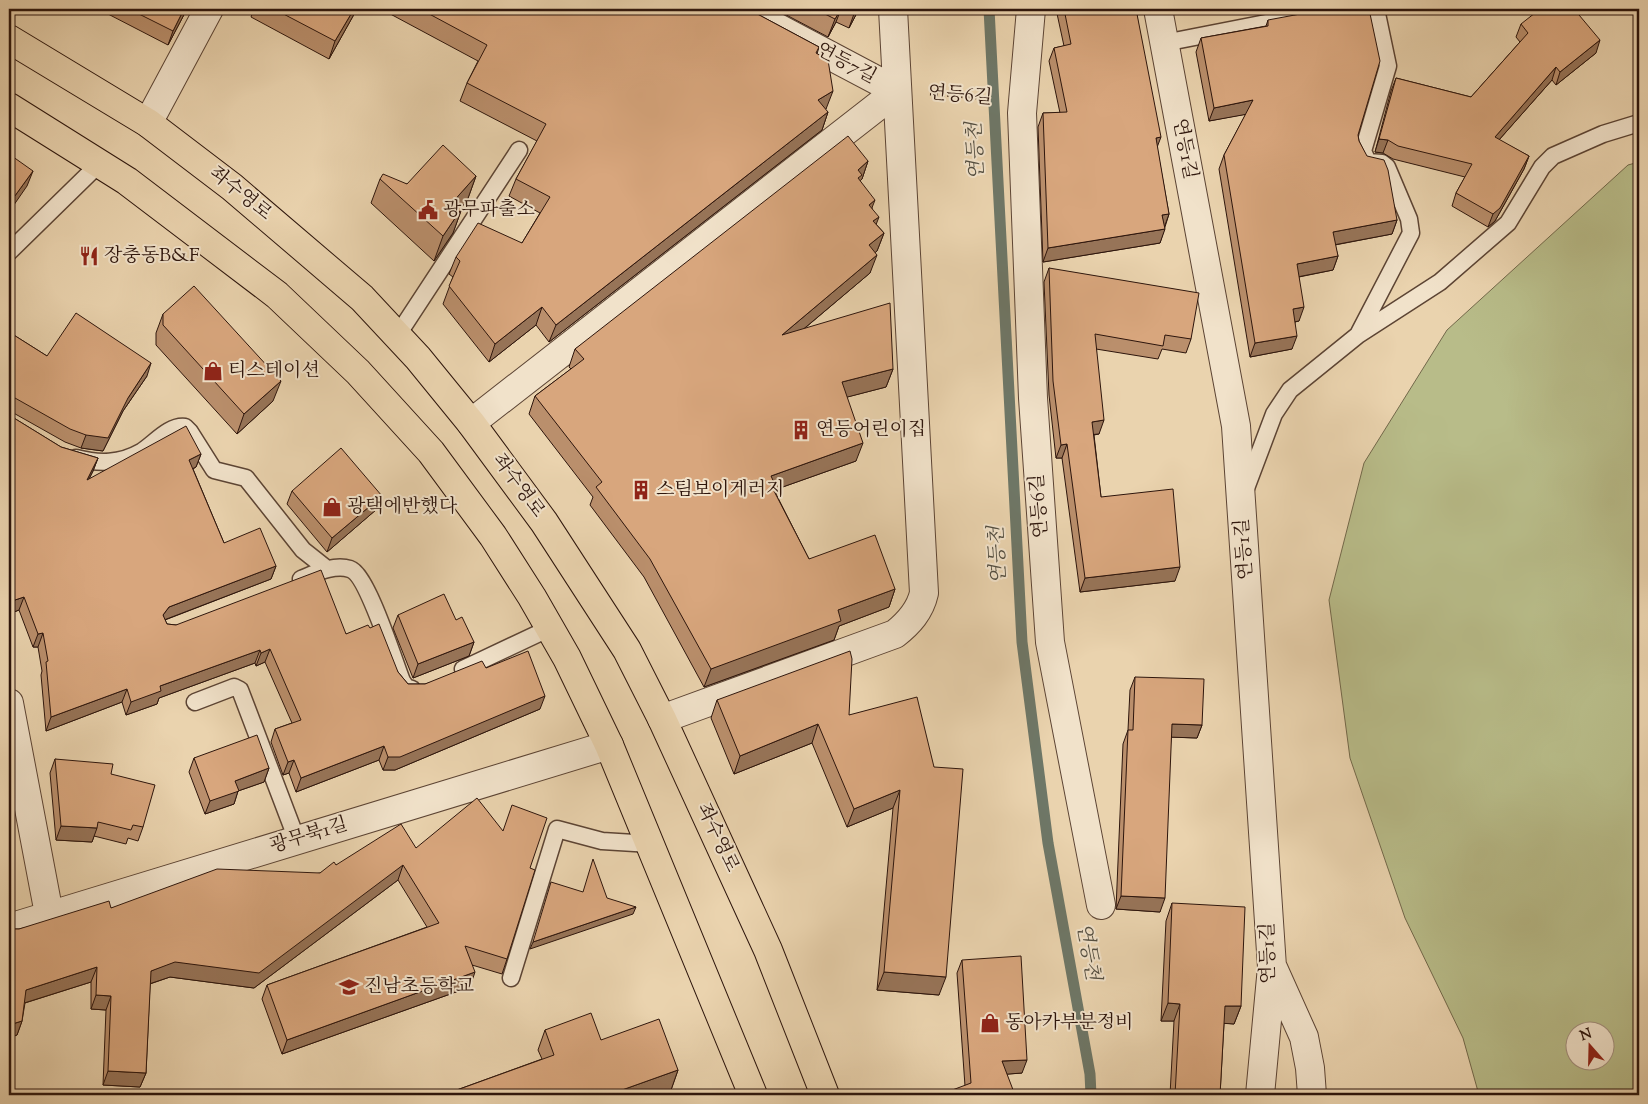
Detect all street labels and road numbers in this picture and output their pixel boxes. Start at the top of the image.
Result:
street label: 연등7길 [811,37,881,91]
street label: 연등6길 [927,80,993,112]
street label: 연등1길 [1165,116,1203,182]
street label: 좌수영로 [203,160,277,228]
street label: 좌수영로 [486,448,550,524]
street label: 연등6길 [1024,473,1056,539]
street label: 연등1길 [1229,517,1261,581]
street label: 좌수영로 [689,799,745,877]
street label: 광무북1길 [267,811,351,861]
street label: 연등1길 [1255,922,1283,984]

